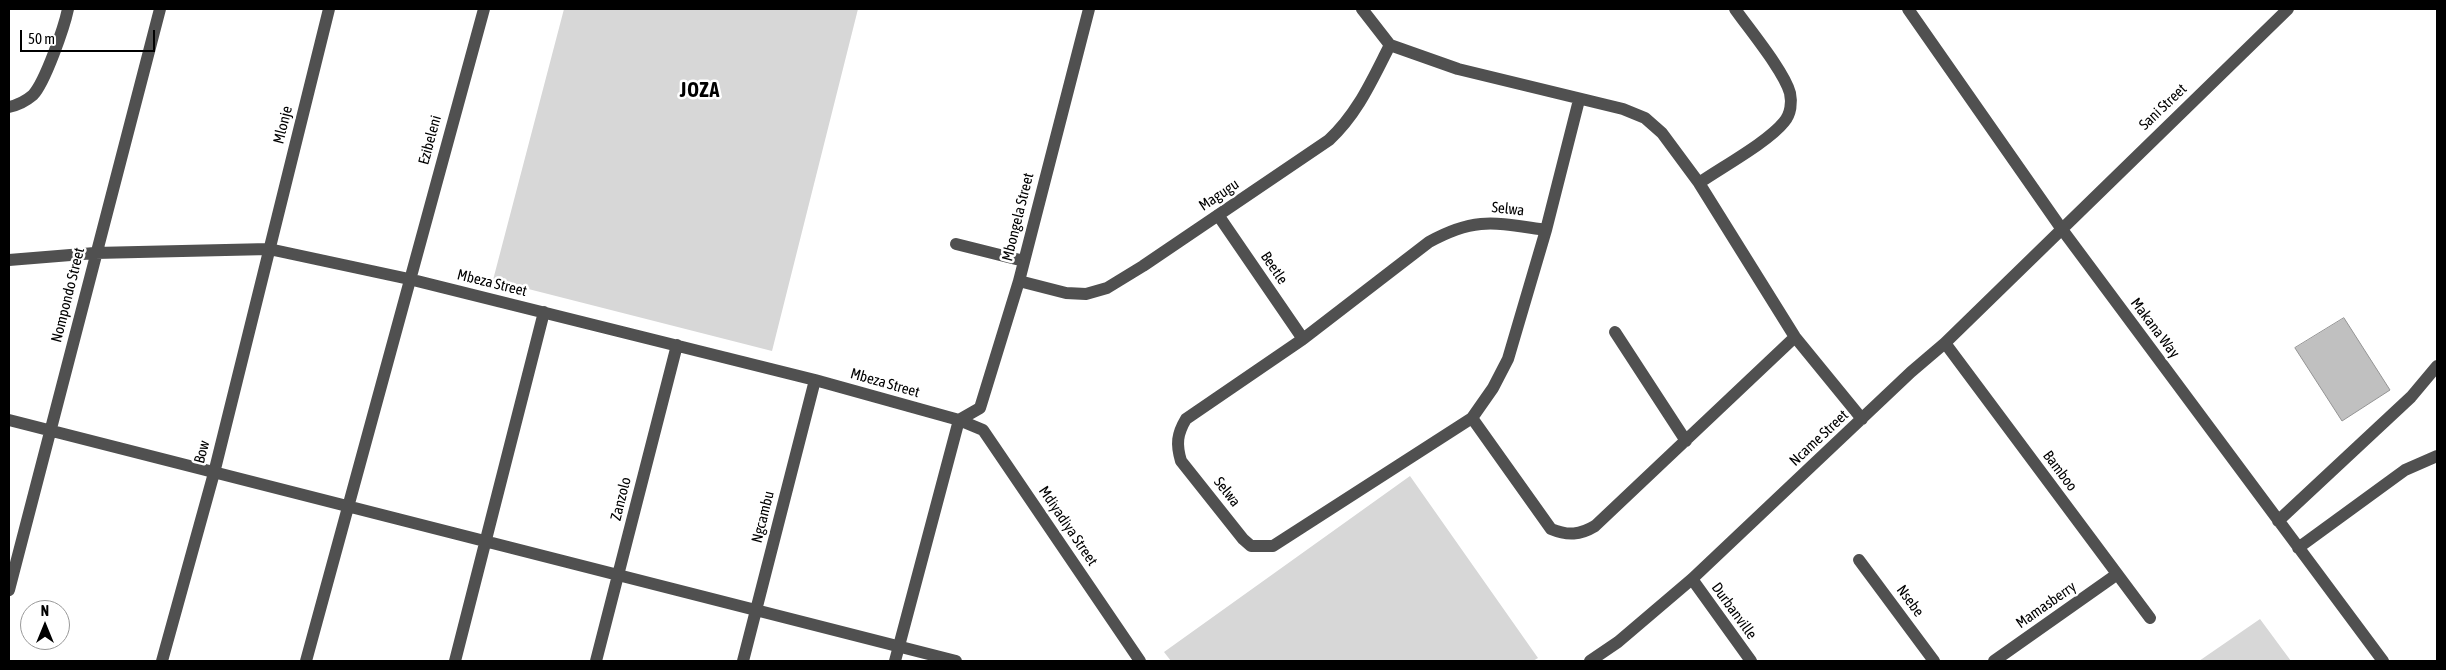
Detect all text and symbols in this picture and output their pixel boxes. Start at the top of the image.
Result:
scale bar [22,20,158,52]
text: 50 m [28,30,55,47]
district label: JOZA [679,79,721,103]
street label: Sani Street [2136,80,2190,134]
street label: Mlonje [270,104,296,146]
street label: Ezibeleni [415,113,445,167]
street label: Mbongela Street [998,171,1038,263]
street label: Magugu [1196,175,1242,215]
street label: Selwa [1491,198,1525,220]
street label: Nompondo Street [48,246,88,344]
street label: Beetle [1257,248,1291,288]
street label: Mbeza Street [455,266,529,300]
street label: Makana Way [2127,294,2183,362]
street label: Mbeza Street [848,365,922,401]
street label: Ncame Street [1786,406,1852,470]
street label: Bow [190,439,214,465]
street label: Bamboo [2039,447,2081,495]
street label: Selwa [1210,474,1244,510]
street label: Zanzolo [607,475,635,523]
street label: Mdiyadiya Street [1035,483,1101,569]
street label: Ngcambu [748,489,778,545]
street label: Mamasberry [2013,578,2079,632]
street label: Durbanville [1707,579,1761,643]
street label: Nsebe [1892,582,1928,620]
north arrow [20,600,70,650]
text: N [41,603,49,619]

